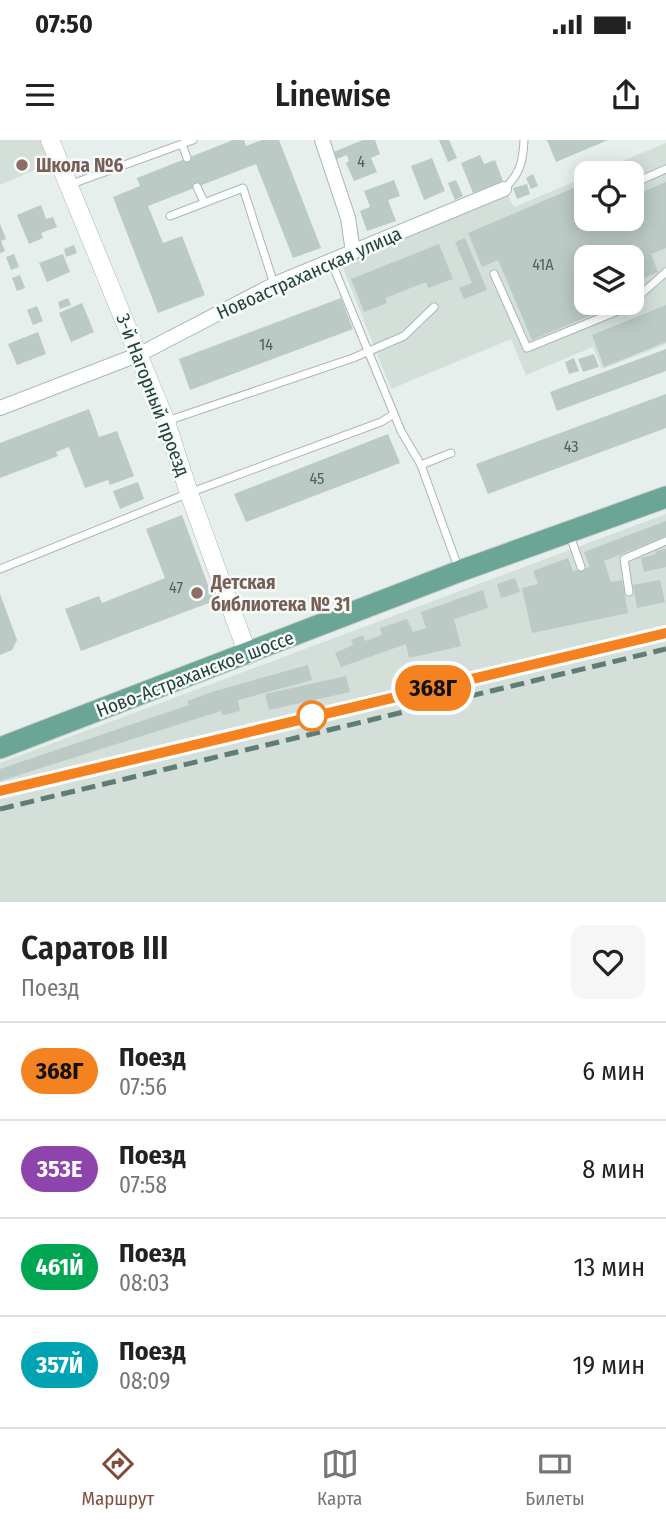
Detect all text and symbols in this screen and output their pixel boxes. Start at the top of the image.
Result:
text: 07:50 [35,9,93,40]
icon: menu [21,76,59,114]
text: Linewise [275,76,391,114]
icon: share [607,76,645,114]
house number: 4 [357,152,365,171]
place label: Школа №6 [36,154,123,177]
marker: Школа №6 [14,157,30,173]
map controls [574,161,644,315]
button: locate [574,161,644,231]
street label: Новоастраханская улица [213,222,405,324]
button: layers [574,245,644,315]
house number: 41А [532,255,554,274]
street label: 3-й Нагорный проезд [111,310,195,480]
house number: 14 [259,335,273,354]
house number: 43 [564,437,578,456]
house number: 45 [310,469,324,488]
place label: Детская библиотека № 31 [210,571,351,616]
house number: 47 [169,578,183,597]
marker: Детская библиотека № 31 [189,585,205,601]
street label: Ново-Астраханское шоссе [93,626,297,722]
line badge: 368Г [384,665,482,711]
text: 368Г [409,674,457,702]
unlabelled marker [297,701,327,731]
button: heart [571,925,645,999]
text: Саратов III [21,928,169,968]
text: Поезд [21,974,79,1002]
text: Поезд [119,1042,186,1073]
text: 6 мин [582,1056,645,1087]
text: 368Г [36,1057,83,1085]
text: 07:56 [119,1073,167,1101]
text: Поезд [119,1140,186,1171]
text: 8 мин [582,1154,645,1185]
text: 353Е [37,1155,82,1183]
text: 07:58 [119,1171,167,1199]
text: Поезд [119,1238,186,1269]
text: 13 мин [573,1252,645,1283]
text: 461Й [35,1253,84,1281]
text: 08:03 [119,1269,170,1297]
text: Поезд [119,1336,186,1367]
text: 19 мин [572,1350,645,1381]
text: 357Й [36,1351,83,1379]
text: 08:09 [119,1367,170,1395]
tab: Маршрут [81,1445,154,1510]
tab: Карта [317,1445,362,1510]
tab: Билеты [525,1445,585,1510]

